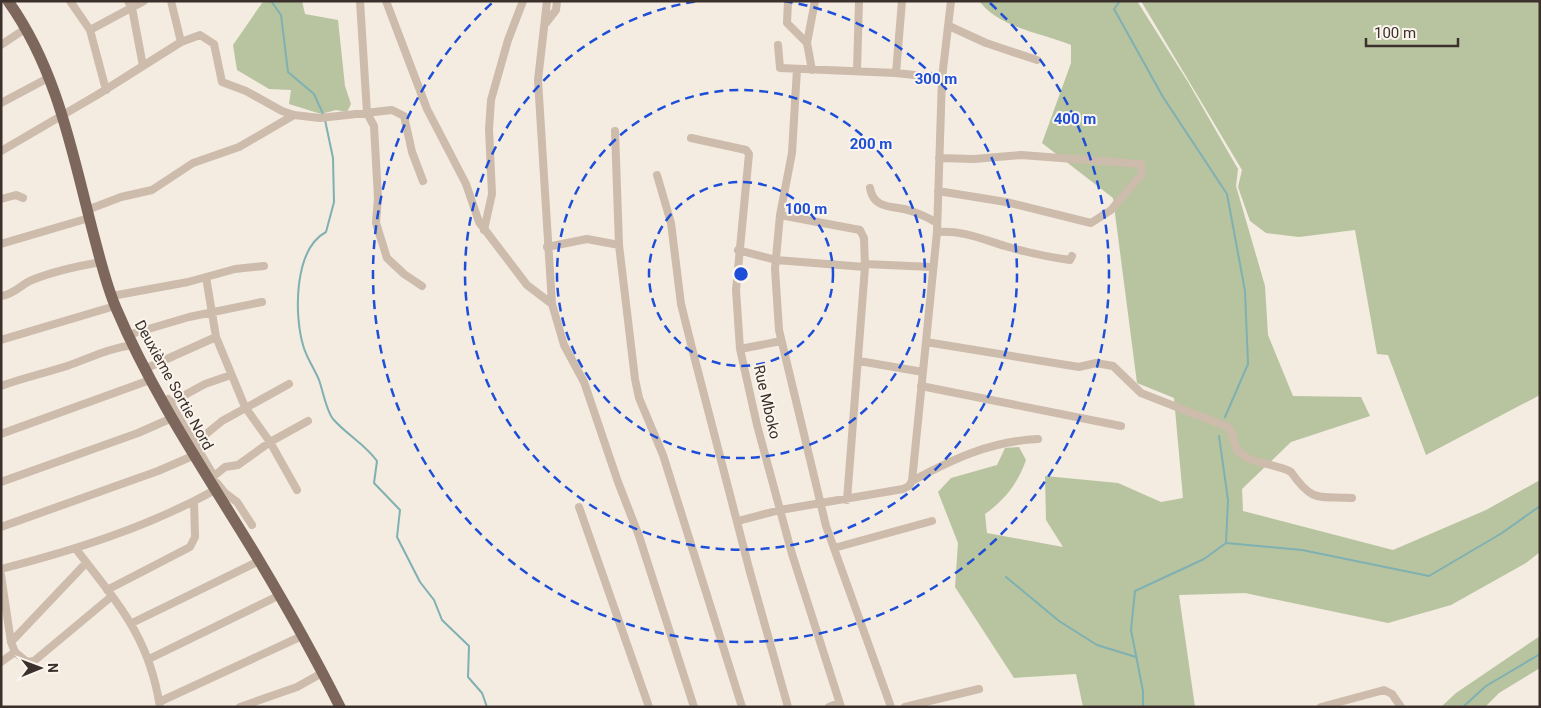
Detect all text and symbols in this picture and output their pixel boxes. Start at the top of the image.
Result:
scale bar [1366,15,1458,47]
text: 100 m [1374,24,1416,42]
text: 300 m [915,70,957,88]
text: 400 m [1054,110,1096,128]
text: 200 m [850,135,892,153]
text: 100 m [785,200,827,218]
centre of rings [732,265,750,283]
street label: Deuxième Sortie Nord [131,317,217,453]
street label: Rue Mboko [750,363,784,441]
north arrow [15,643,65,693]
text: N [45,663,61,673]

